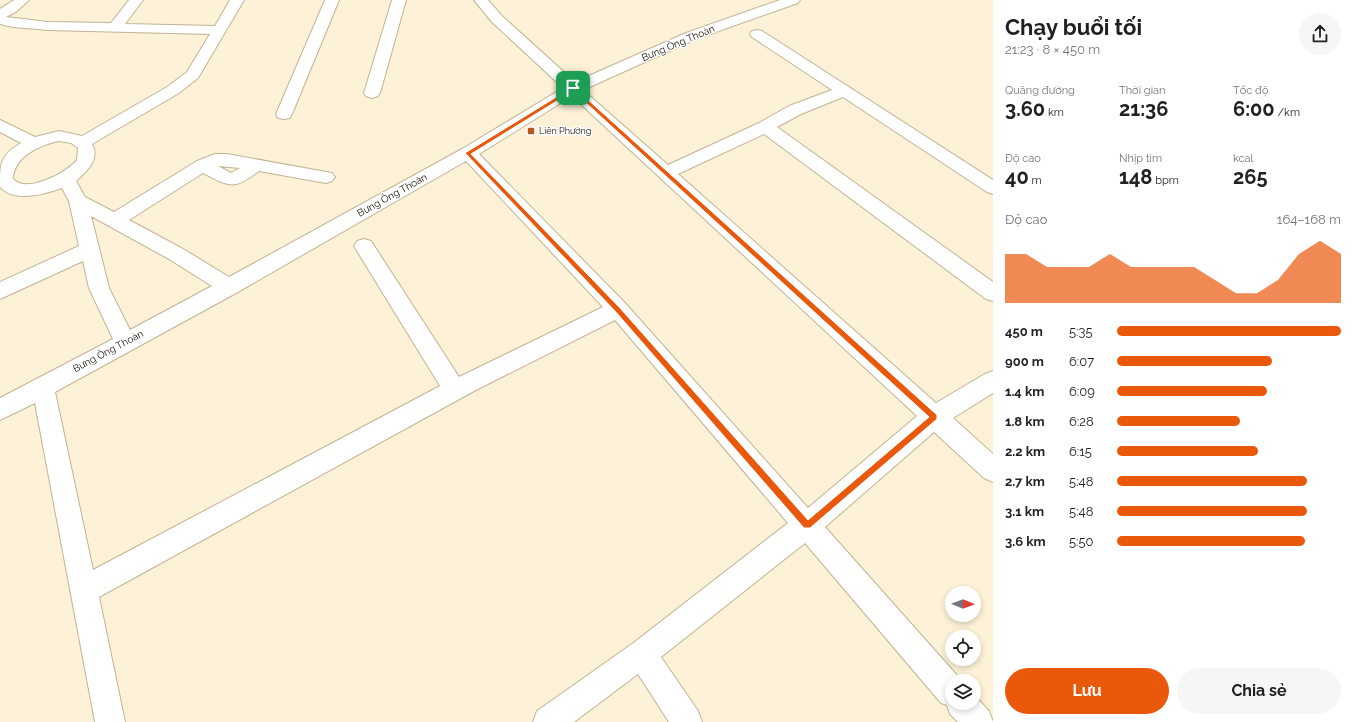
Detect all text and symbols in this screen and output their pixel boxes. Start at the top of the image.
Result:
button: share [1299,13,1341,55]
text: Chạy buổi tối [1005,14,1142,40]
street label: Bưng Ông Thoàn [640,23,716,63]
text: 21:23 · 8 × 450 m [1005,42,1100,57]
pin [556,71,590,105]
icon: arrive [562,77,584,99]
text: Quãng đường [1005,84,1075,97]
text: Thời gian [1119,84,1165,97]
text: Tốc độ [1233,84,1269,97]
text: 3.60 [1005,97,1045,121]
text: 21:36 [1119,97,1168,121]
text: 6:00 [1233,97,1275,121]
text: km [1045,106,1064,119]
text: /km [1275,106,1300,119]
marker: Liên Phường [526,126,536,136]
place label: Liên Phường [539,126,591,136]
text: Độ cao [1005,152,1041,165]
text: Nhịp tim [1119,152,1162,165]
text: kcal [1233,152,1254,165]
text: 40 [1005,165,1029,189]
text: 148 [1119,165,1152,189]
text: 265 [1233,165,1268,189]
street label: Bưng Ông Thoàn [355,171,429,219]
text: m [1029,174,1042,187]
text: bpm [1152,174,1179,187]
text: Độ cao [1005,212,1047,227]
text: 164–168 m [1277,212,1341,227]
text: 450 m [1005,324,1043,339]
text: 5:35 [1069,324,1093,339]
street label: Bưng Ông Thoàn [71,328,145,374]
text: 900 m [1005,354,1044,369]
text: 6:07 [1069,354,1094,369]
text: 1.4 km [1005,384,1044,399]
text: 6:09 [1069,384,1095,399]
text: 1.8 km [1005,414,1045,429]
text: 6:28 [1069,414,1094,429]
text: 2.2 km [1005,444,1045,459]
text: 6:15 [1069,444,1092,459]
text: 2.7 km [1005,474,1045,489]
text: 5:48 [1069,474,1093,489]
text: 3.1 km [1005,504,1044,519]
text: 5:48 [1069,504,1093,519]
text: 3.6 km [1005,534,1046,549]
text: 5:50 [1069,534,1094,549]
north arrow [945,586,981,622]
map controls [945,586,981,710]
button: locate [945,630,981,666]
button: Lưu [1005,668,1169,714]
button: Chia sẻ [1177,668,1341,714]
button: layers [945,674,981,710]

